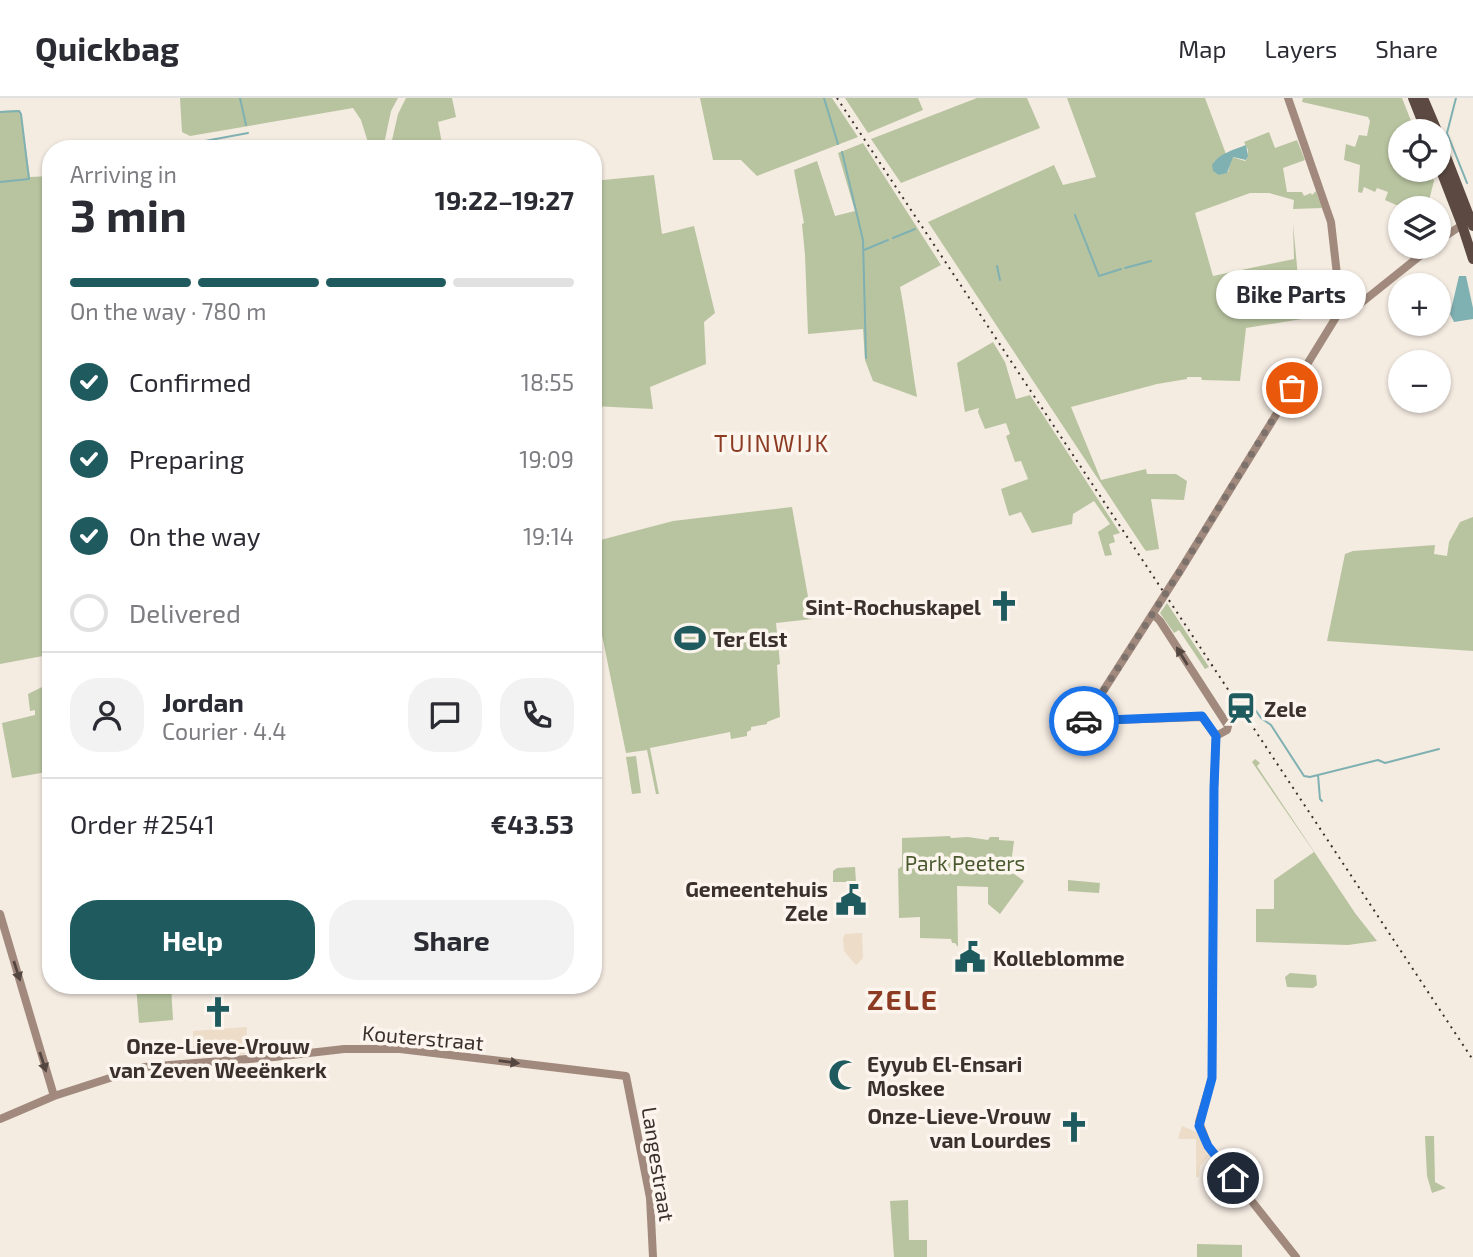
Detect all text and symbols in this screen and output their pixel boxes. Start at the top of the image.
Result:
text: Quickbag [35,28,179,68]
text: Map [1178,34,1226,63]
text: Layers [1264,34,1337,63]
text: Share [1375,34,1438,63]
map controls [1388,119,1451,413]
button: locate [1388,119,1451,182]
text: Arriving in [70,160,177,188]
text: 19:22–19:27 [435,184,574,215]
text: 3 min [70,186,187,241]
button: layers [1388,196,1451,259]
callout: Bike Parts [1217,269,1367,318]
button: + [1388,273,1451,336]
text: Bike Parts [1236,280,1346,308]
text: On the way · 780 m [70,297,266,325]
button: − [1388,350,1451,413]
pin [1262,358,1322,418]
icon: check [70,363,108,401]
text: Confirmed [129,366,252,397]
text: 18:55 [521,368,574,396]
icon: bag [1273,369,1311,407]
district label: TUINWIJK [714,429,830,457]
icon: check [70,440,108,478]
text: Preparing [129,443,244,474]
text: 19:09 [519,445,574,473]
icon: check [70,517,108,555]
text: On the way [129,520,260,551]
text: 19:14 [523,522,574,550]
church icon: Sint-Rochuskapel [987,589,1021,623]
place label: Sint-Rochuskapel [805,594,981,619]
text: Delivered [129,597,241,628]
sports icon: Ter Elst [673,621,707,655]
place label: Ter Elst [713,626,788,651]
one-way arrow [1175,647,1188,666]
button: person [70,678,144,752]
button: chat [408,678,482,752]
button: phone [500,678,574,752]
text: Jordan [162,686,244,717]
courier [1049,686,1119,756]
station icon: Zele [1224,691,1258,725]
place label: Zele [1264,696,1307,721]
icon: car [1065,702,1103,740]
text: Courier · 4.4 [162,717,286,745]
text: Order #2541 [70,808,215,839]
text: €43.53 [491,808,574,839]
park label: Park Peeters [905,850,1025,875]
place label: Gemeentehuis Zele [685,876,828,925]
public building icon: Gemeentehuis Zele [834,883,868,917]
button: Help [70,900,315,980]
button: Share [329,900,574,980]
public building icon: Kolleblomme [953,940,987,974]
place label: Kolleblomme [993,945,1125,970]
one-way arrow [12,961,23,982]
district label: ZELE [867,982,939,1016]
church icon: Onze-Lieve-Vrouw van Zeven Weeënkerk [201,995,235,1029]
street label: Kouterstraat [361,1019,485,1055]
place label: Onze-Lieve-Vrouw van Zeven Weeënkerk [109,1033,327,1082]
place label: Eyyub El-Ensari Moskee [867,1051,1022,1100]
one-way arrow [38,1052,49,1073]
one-way arrow [498,1057,520,1068]
mosque icon: Eyyub El-Ensari Moskee [827,1058,861,1092]
place label: Onze-Lieve-Vrouw van Lourdes [867,1103,1051,1152]
street label: Langestraat [638,1105,680,1223]
church icon: Onze-Lieve-Vrouw van Lourdes [1057,1110,1091,1144]
pin [1203,1148,1263,1208]
icon: home [1214,1159,1252,1197]

